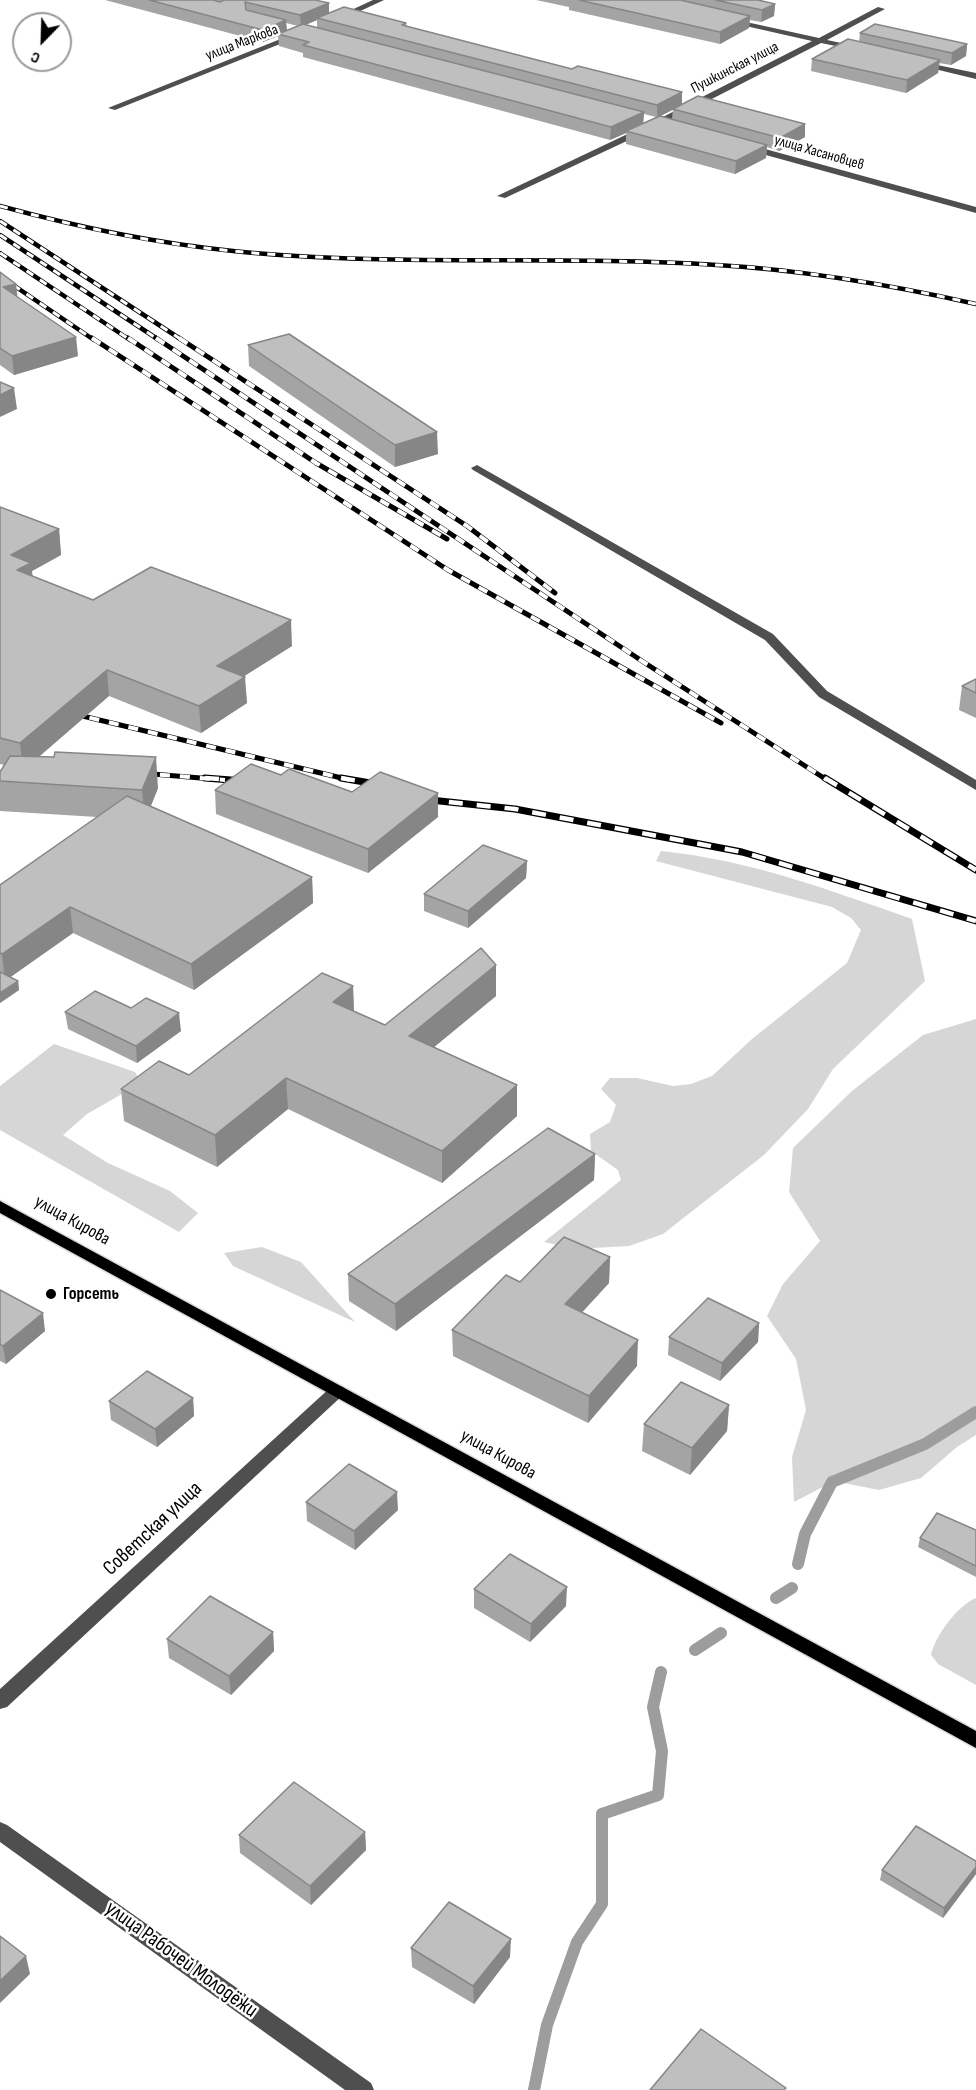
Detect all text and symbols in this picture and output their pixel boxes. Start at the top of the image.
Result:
north arrow [12,12,72,72]
street label: улица Маркова [203,21,281,65]
street label: Пушкинская улица [688,38,782,98]
text: С [28,47,43,68]
street label: улица Хасановцев [772,132,866,174]
street label: улица Кирова [31,1191,113,1251]
place label: Горсеть [63,1283,119,1305]
marker: Горсеть [44,1287,58,1301]
street label: улица Кирова [457,1425,539,1485]
street label: Советская улица [98,1477,208,1581]
street label: улица Рабочей Молодёжи [100,1896,262,2024]

